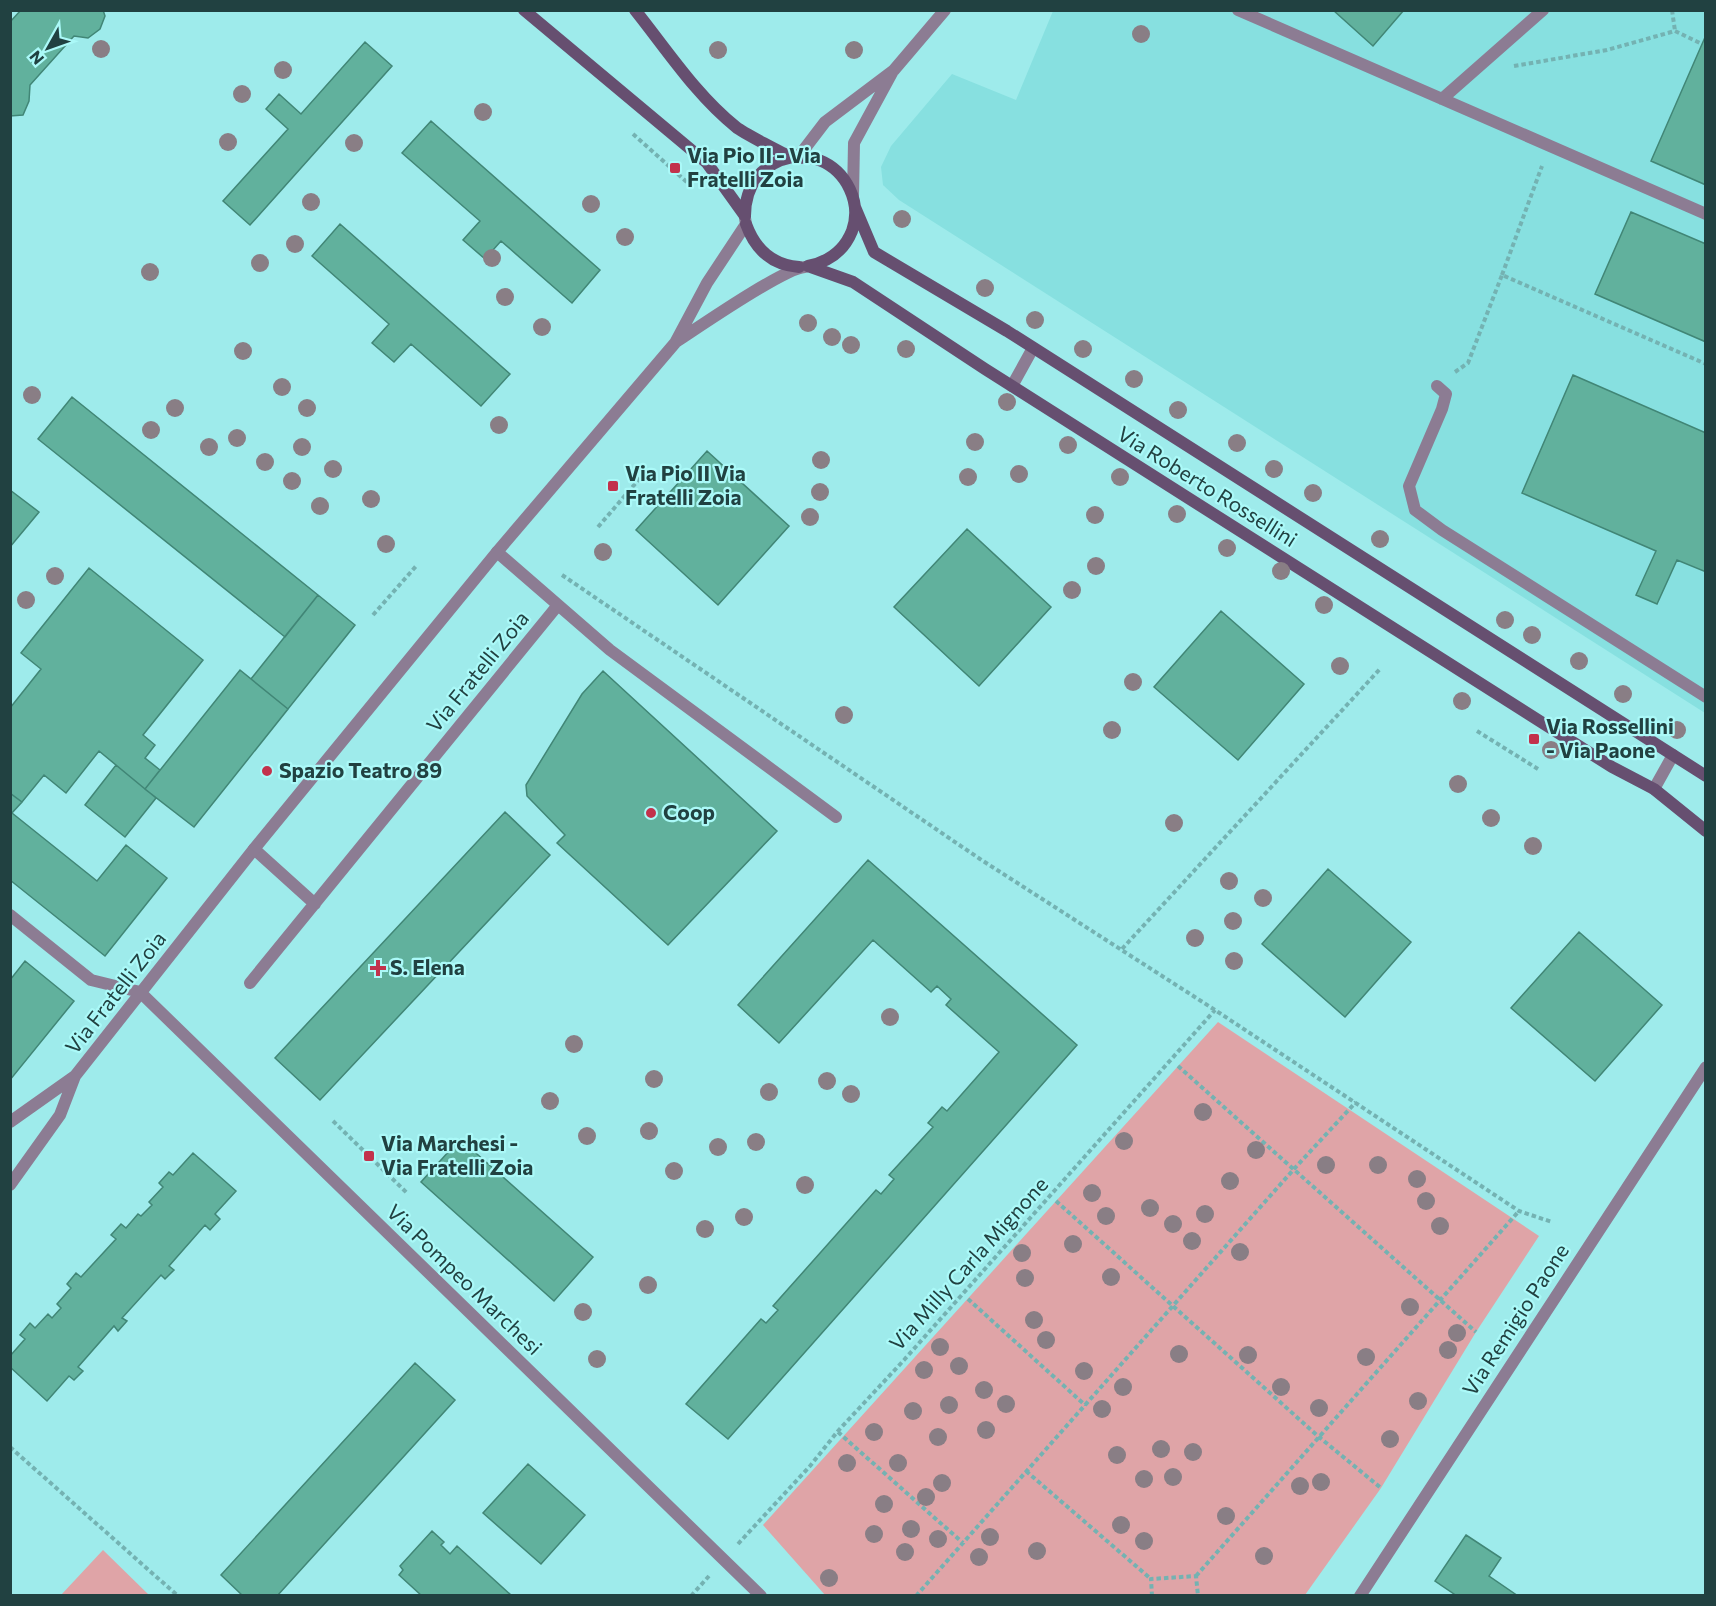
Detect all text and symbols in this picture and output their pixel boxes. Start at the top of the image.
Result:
north arrow [18,18,78,78]
text: N [25,47,47,69]
place label: Via Pio II - Via Fratelli Zoia [687,142,821,191]
marker: Via Pio II - Via Fratelli Zoia [668,161,682,175]
street label: Via Roberto Rossellini [1113,420,1302,551]
place label: Via Pio II Via Fratelli Zoia [625,460,746,509]
marker: Via Pio II Via Fratelli Zoia [606,479,620,493]
street label: Via Fratelli Zoia [420,606,533,737]
place label: Via Rossellini - Via Paone [1546,713,1674,762]
marker: Via Rossellini - Via Paone [1527,732,1541,746]
place label: Spazio Teatro 89 [279,757,442,782]
marker: Spazio Teatro 89 [260,764,274,778]
place label: Coop [663,799,715,824]
marker: Coop [644,806,658,820]
street label: Via Fratelli Zoia [59,926,170,1058]
place label: S. Elena [390,954,465,979]
marker: S. Elena [371,961,385,975]
place label: Via Marchesi - Via Fratelli Zoia [381,1130,533,1179]
marker: Via Marchesi - Via Fratelli Zoia [362,1149,376,1163]
street label: Via Milly Carla Mignone [883,1171,1052,1355]
street label: Via Pompeo Marchesi [382,1198,548,1359]
street label: Via Remigio Paone [1456,1238,1573,1400]

